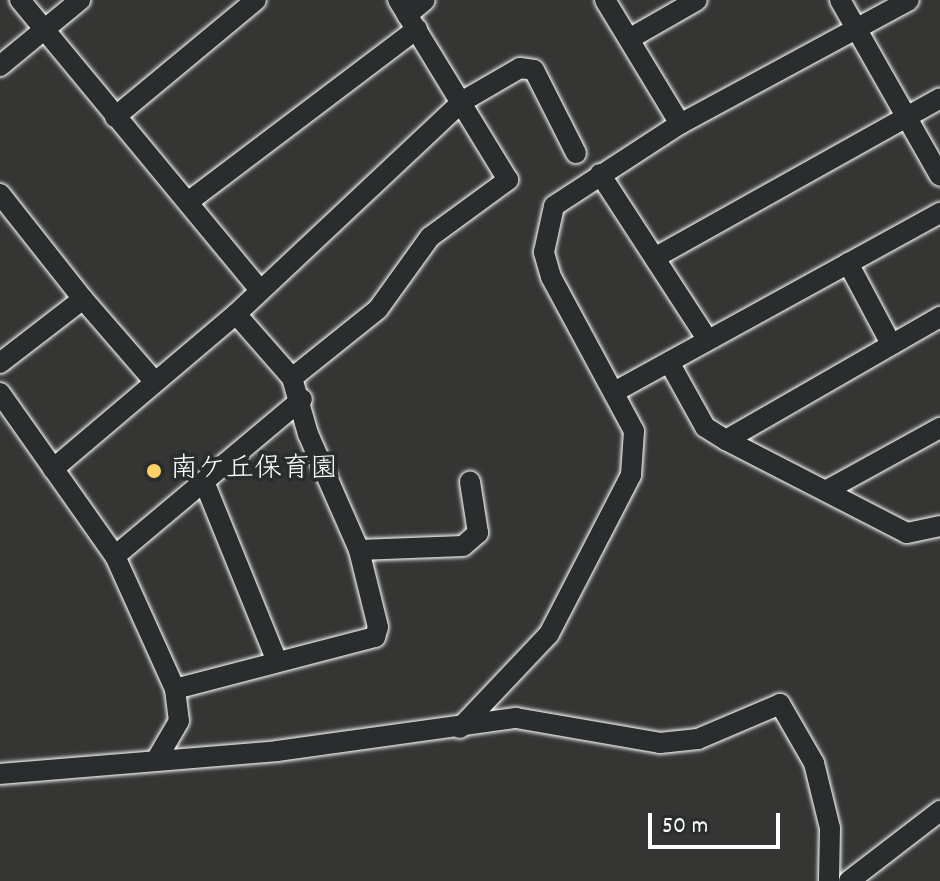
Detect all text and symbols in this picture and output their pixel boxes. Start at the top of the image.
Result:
place label: 南ケ丘保育園 [170,454,338,488]
marker: 南ケ丘保育園 [145,462,163,480]
scale bar [652,797,784,847]
text: 50 m [662,810,708,844]

